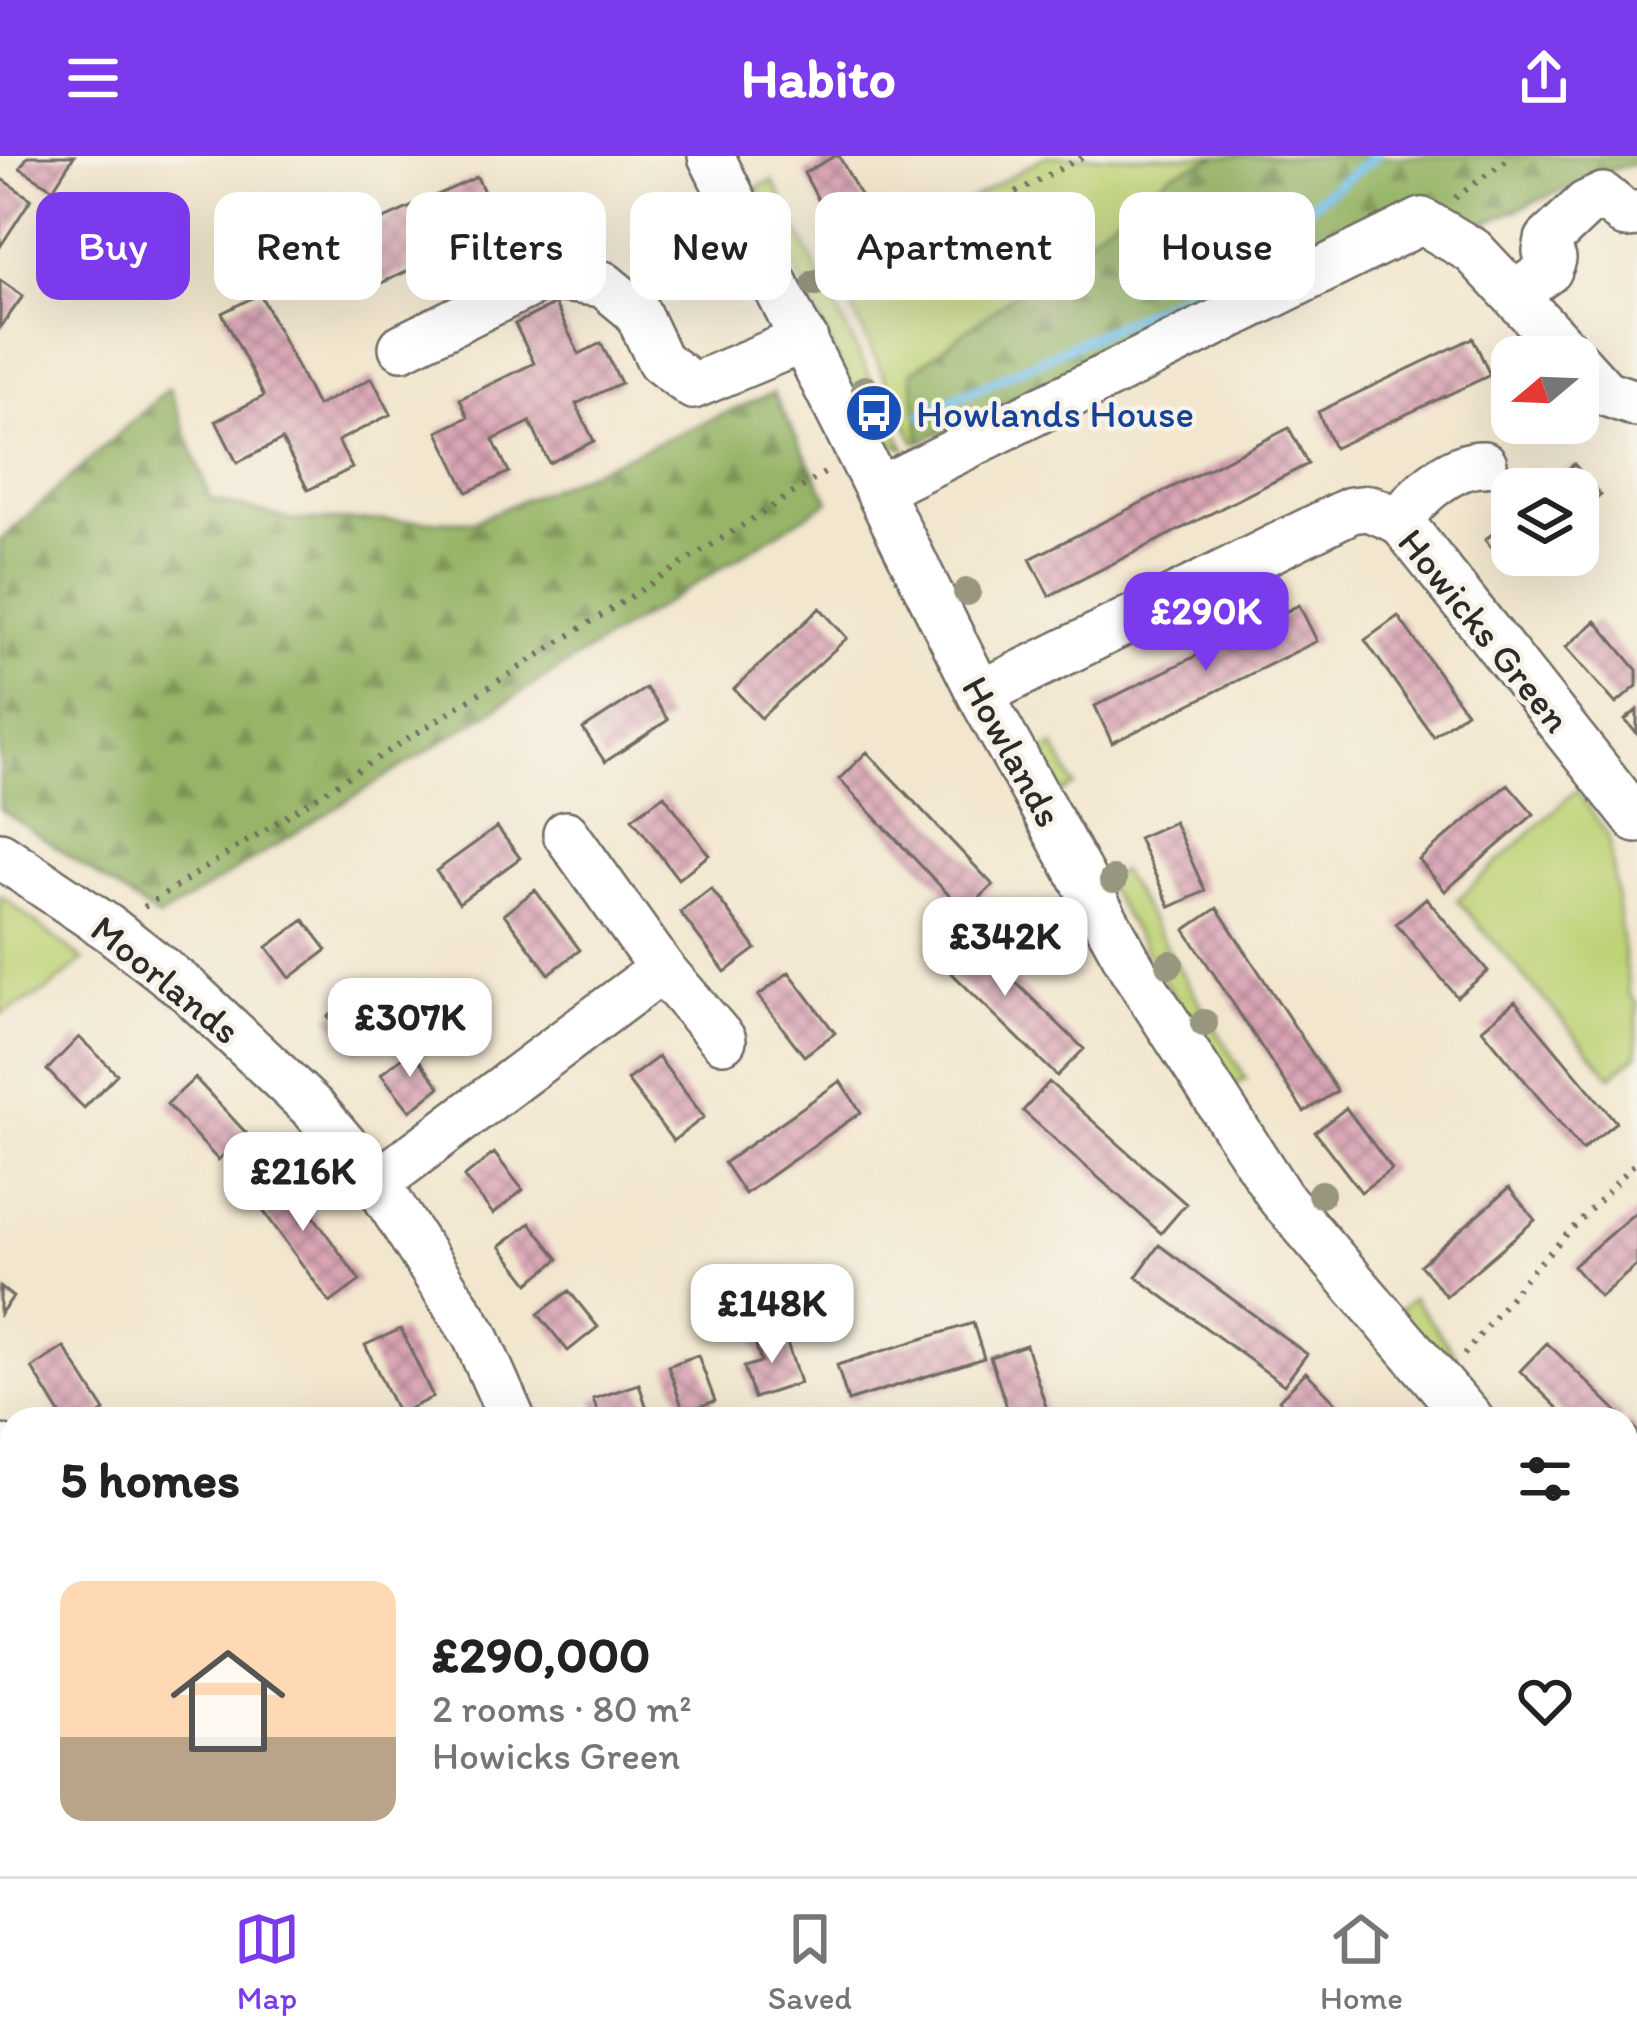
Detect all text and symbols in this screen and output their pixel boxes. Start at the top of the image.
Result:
icon: menu [60,45,126,111]
icon: share [1511,45,1577,111]
text: Habito [741,46,896,111]
chip: Buy [36,192,190,300]
chip: Rent [214,192,382,300]
chip: Filters [406,192,606,300]
chip: New [630,192,791,300]
chip: Apartment [815,192,1095,300]
chip: House [1119,192,1315,300]
north arrow [1491,336,1599,444]
map controls [1491,336,1599,576]
bus stop icon: Howlands House [843,382,905,444]
place label: Howlands House [916,390,1194,437]
button: layers [1491,468,1599,576]
street label: Howicks Green [1388,519,1581,742]
pin: £290K [1122,572,1290,674]
text: £290K [1151,587,1261,634]
street label: Howlands [952,668,1073,835]
pin: £342K [921,897,1089,999]
street label: Moorlands [82,905,250,1054]
text: £342K [950,912,1061,959]
pin: £307K [326,978,494,1080]
text: £307K [355,993,465,1040]
pin: £216K [219,1132,387,1234]
text: £216K [250,1147,356,1194]
pin: £148K [688,1264,856,1366]
text: £148K [718,1279,826,1326]
icon: filters [1512,1446,1578,1512]
text: 5 homes [60,1449,240,1510]
text: £290,000 [432,1624,651,1685]
icon: home [156,1629,300,1773]
icon: heart [1512,1668,1578,1734]
text: 2 rooms · 80 m² [432,1685,692,1732]
text: Howicks Green [432,1732,680,1779]
tab: Map [234,1906,300,2017]
tab: Saved [768,1906,852,2017]
tab: Home [1320,1906,1403,2017]

